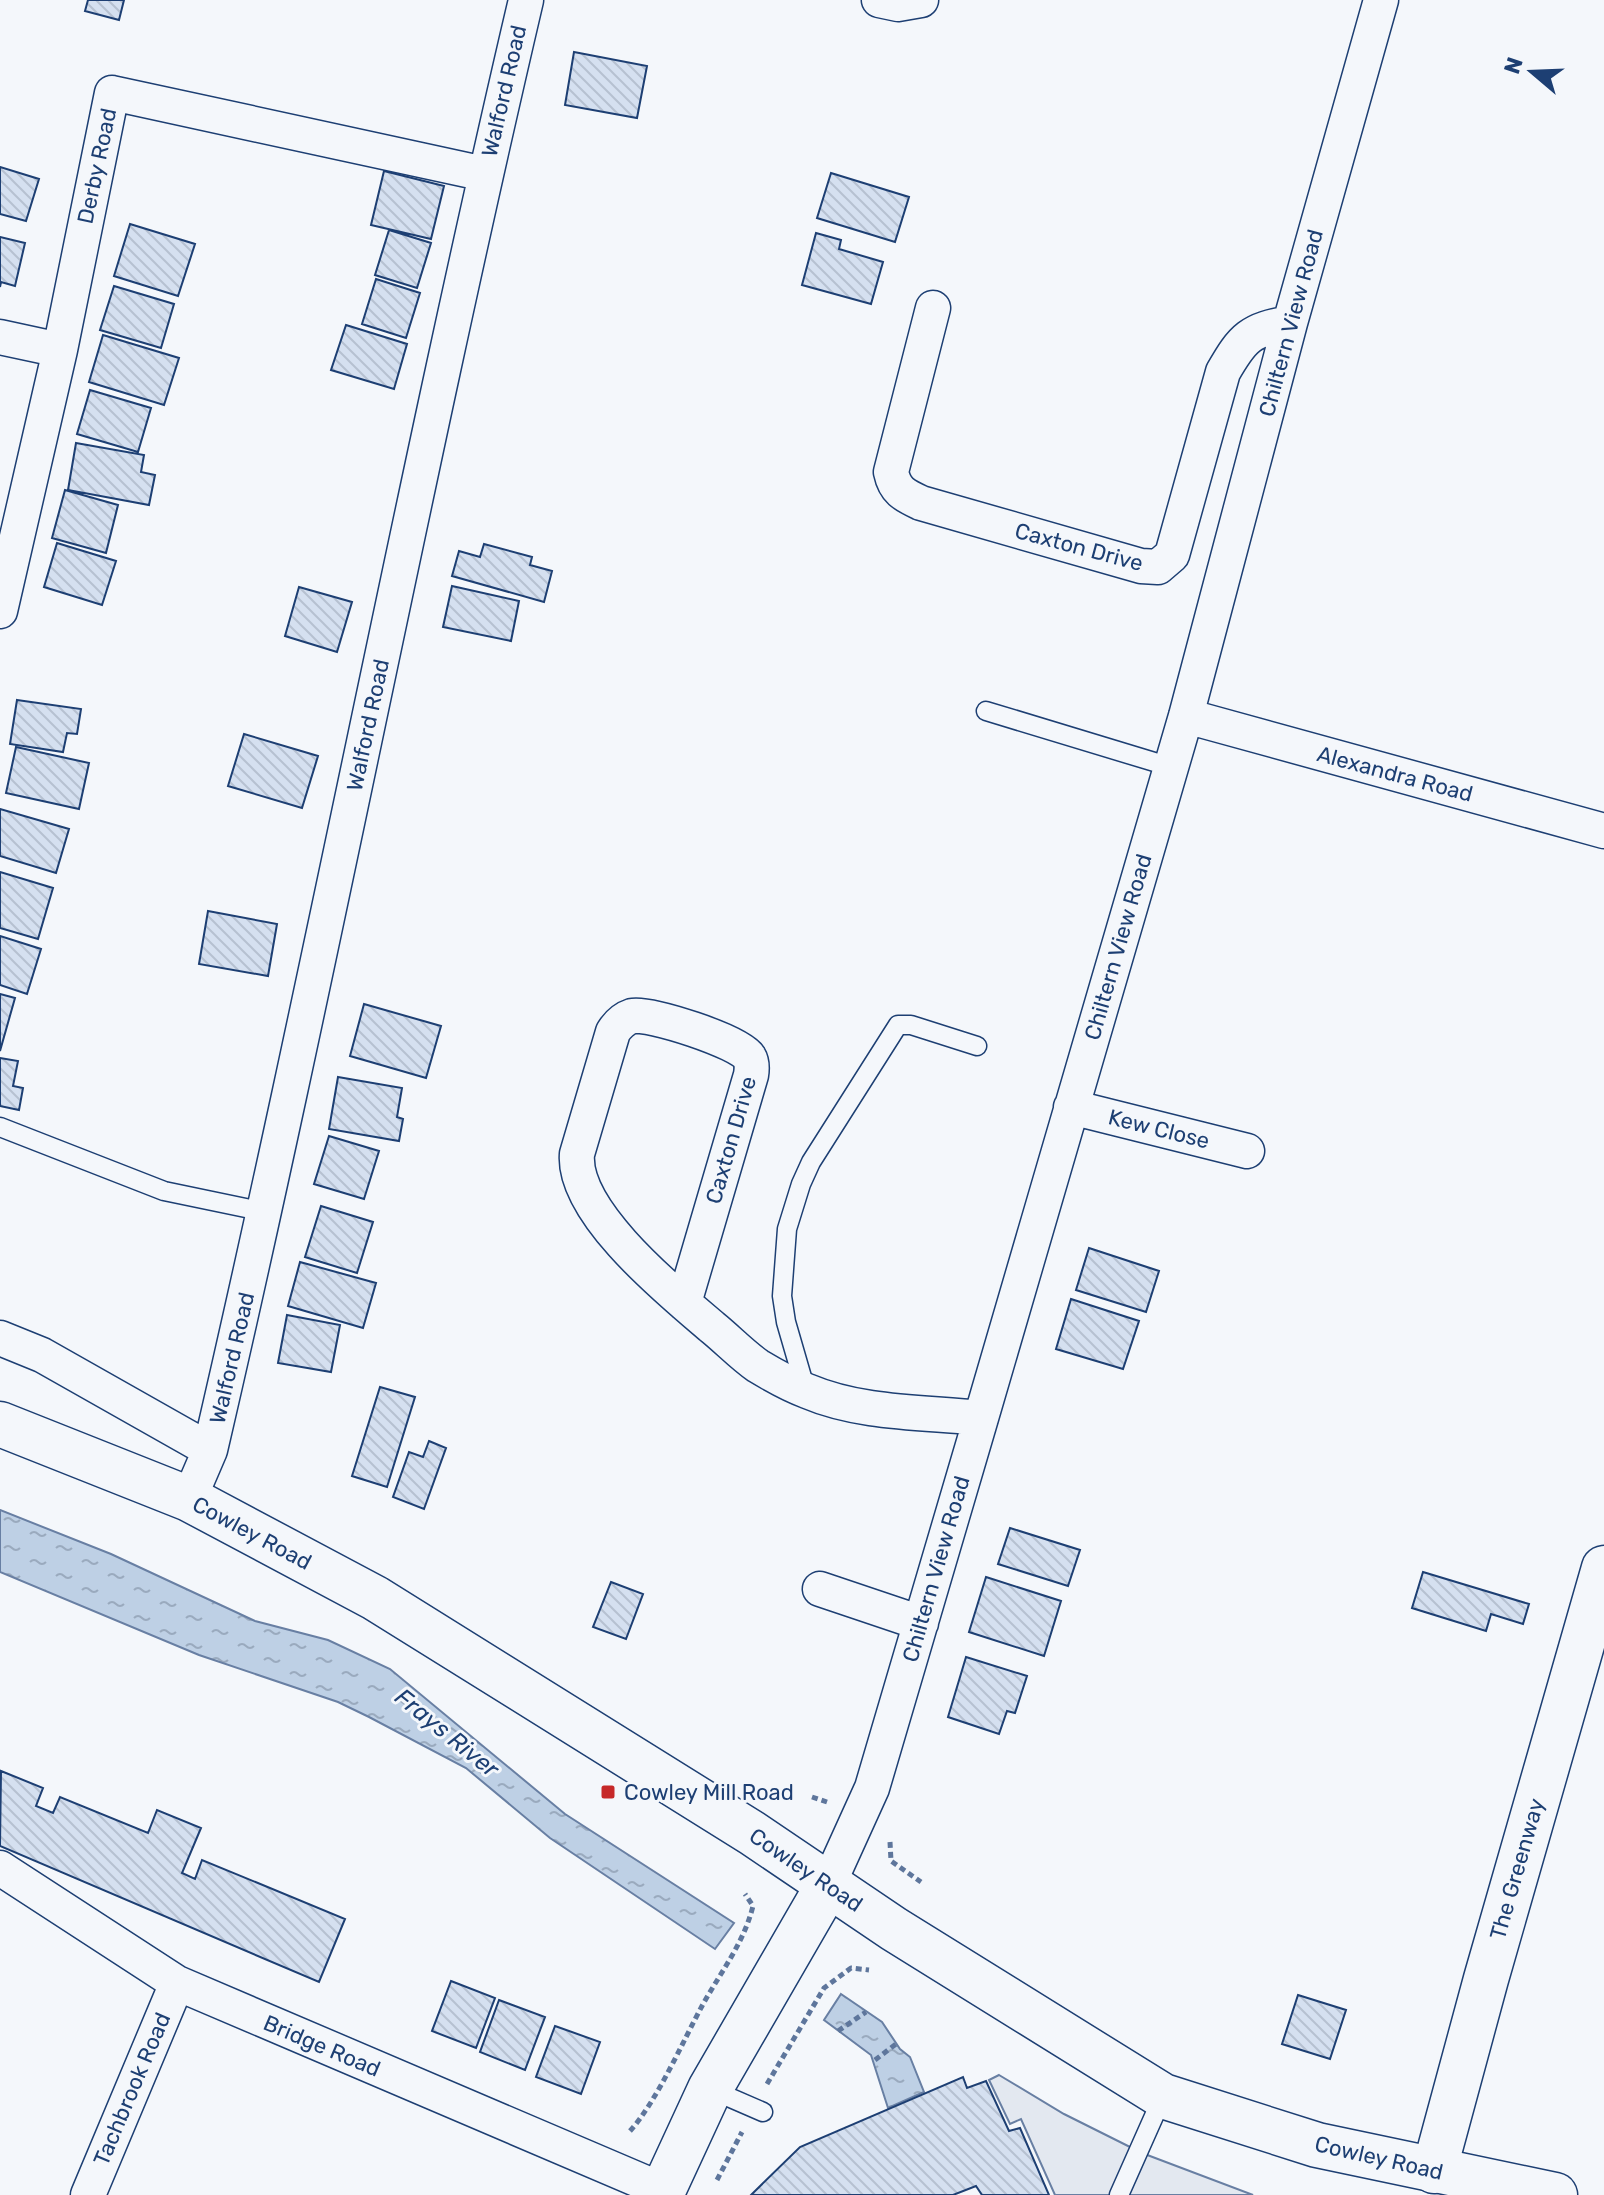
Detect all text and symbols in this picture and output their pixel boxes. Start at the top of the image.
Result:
street label: Walford Road [476,23,532,159]
north arrow [1492,32,1572,112]
text: N [1498,54,1529,78]
street label: Derby Road [72,106,122,226]
street label: Chiltern View Road [1253,227,1329,419]
street label: Caxton Drive [1012,517,1146,577]
street label: Walford Road [341,657,395,793]
street label: Alexandra Road [1314,740,1476,808]
street label: Chiltern View Road [1078,851,1158,1043]
street label: Caxton Drive [700,1073,762,1207]
street label: Kew Close [1106,1103,1212,1155]
street label: Walford Road [204,1290,260,1426]
street label: Chiltern View Road [896,1473,976,1665]
street label: Cowley Road [188,1490,316,1576]
water label: Frays River [390,1683,505,1784]
place label: Cowley Mill Road [624,1779,794,1806]
marker: Cowley Mill Road [599,1783,617,1801]
street label: The Greenway [1484,1795,1550,1943]
street label: Cowley Road [744,1822,868,1918]
street label: Tachbrook Road [88,2008,176,2170]
street label: Bridge Road [259,2009,385,2083]
street label: Cowley Road [1312,2130,1446,2186]

